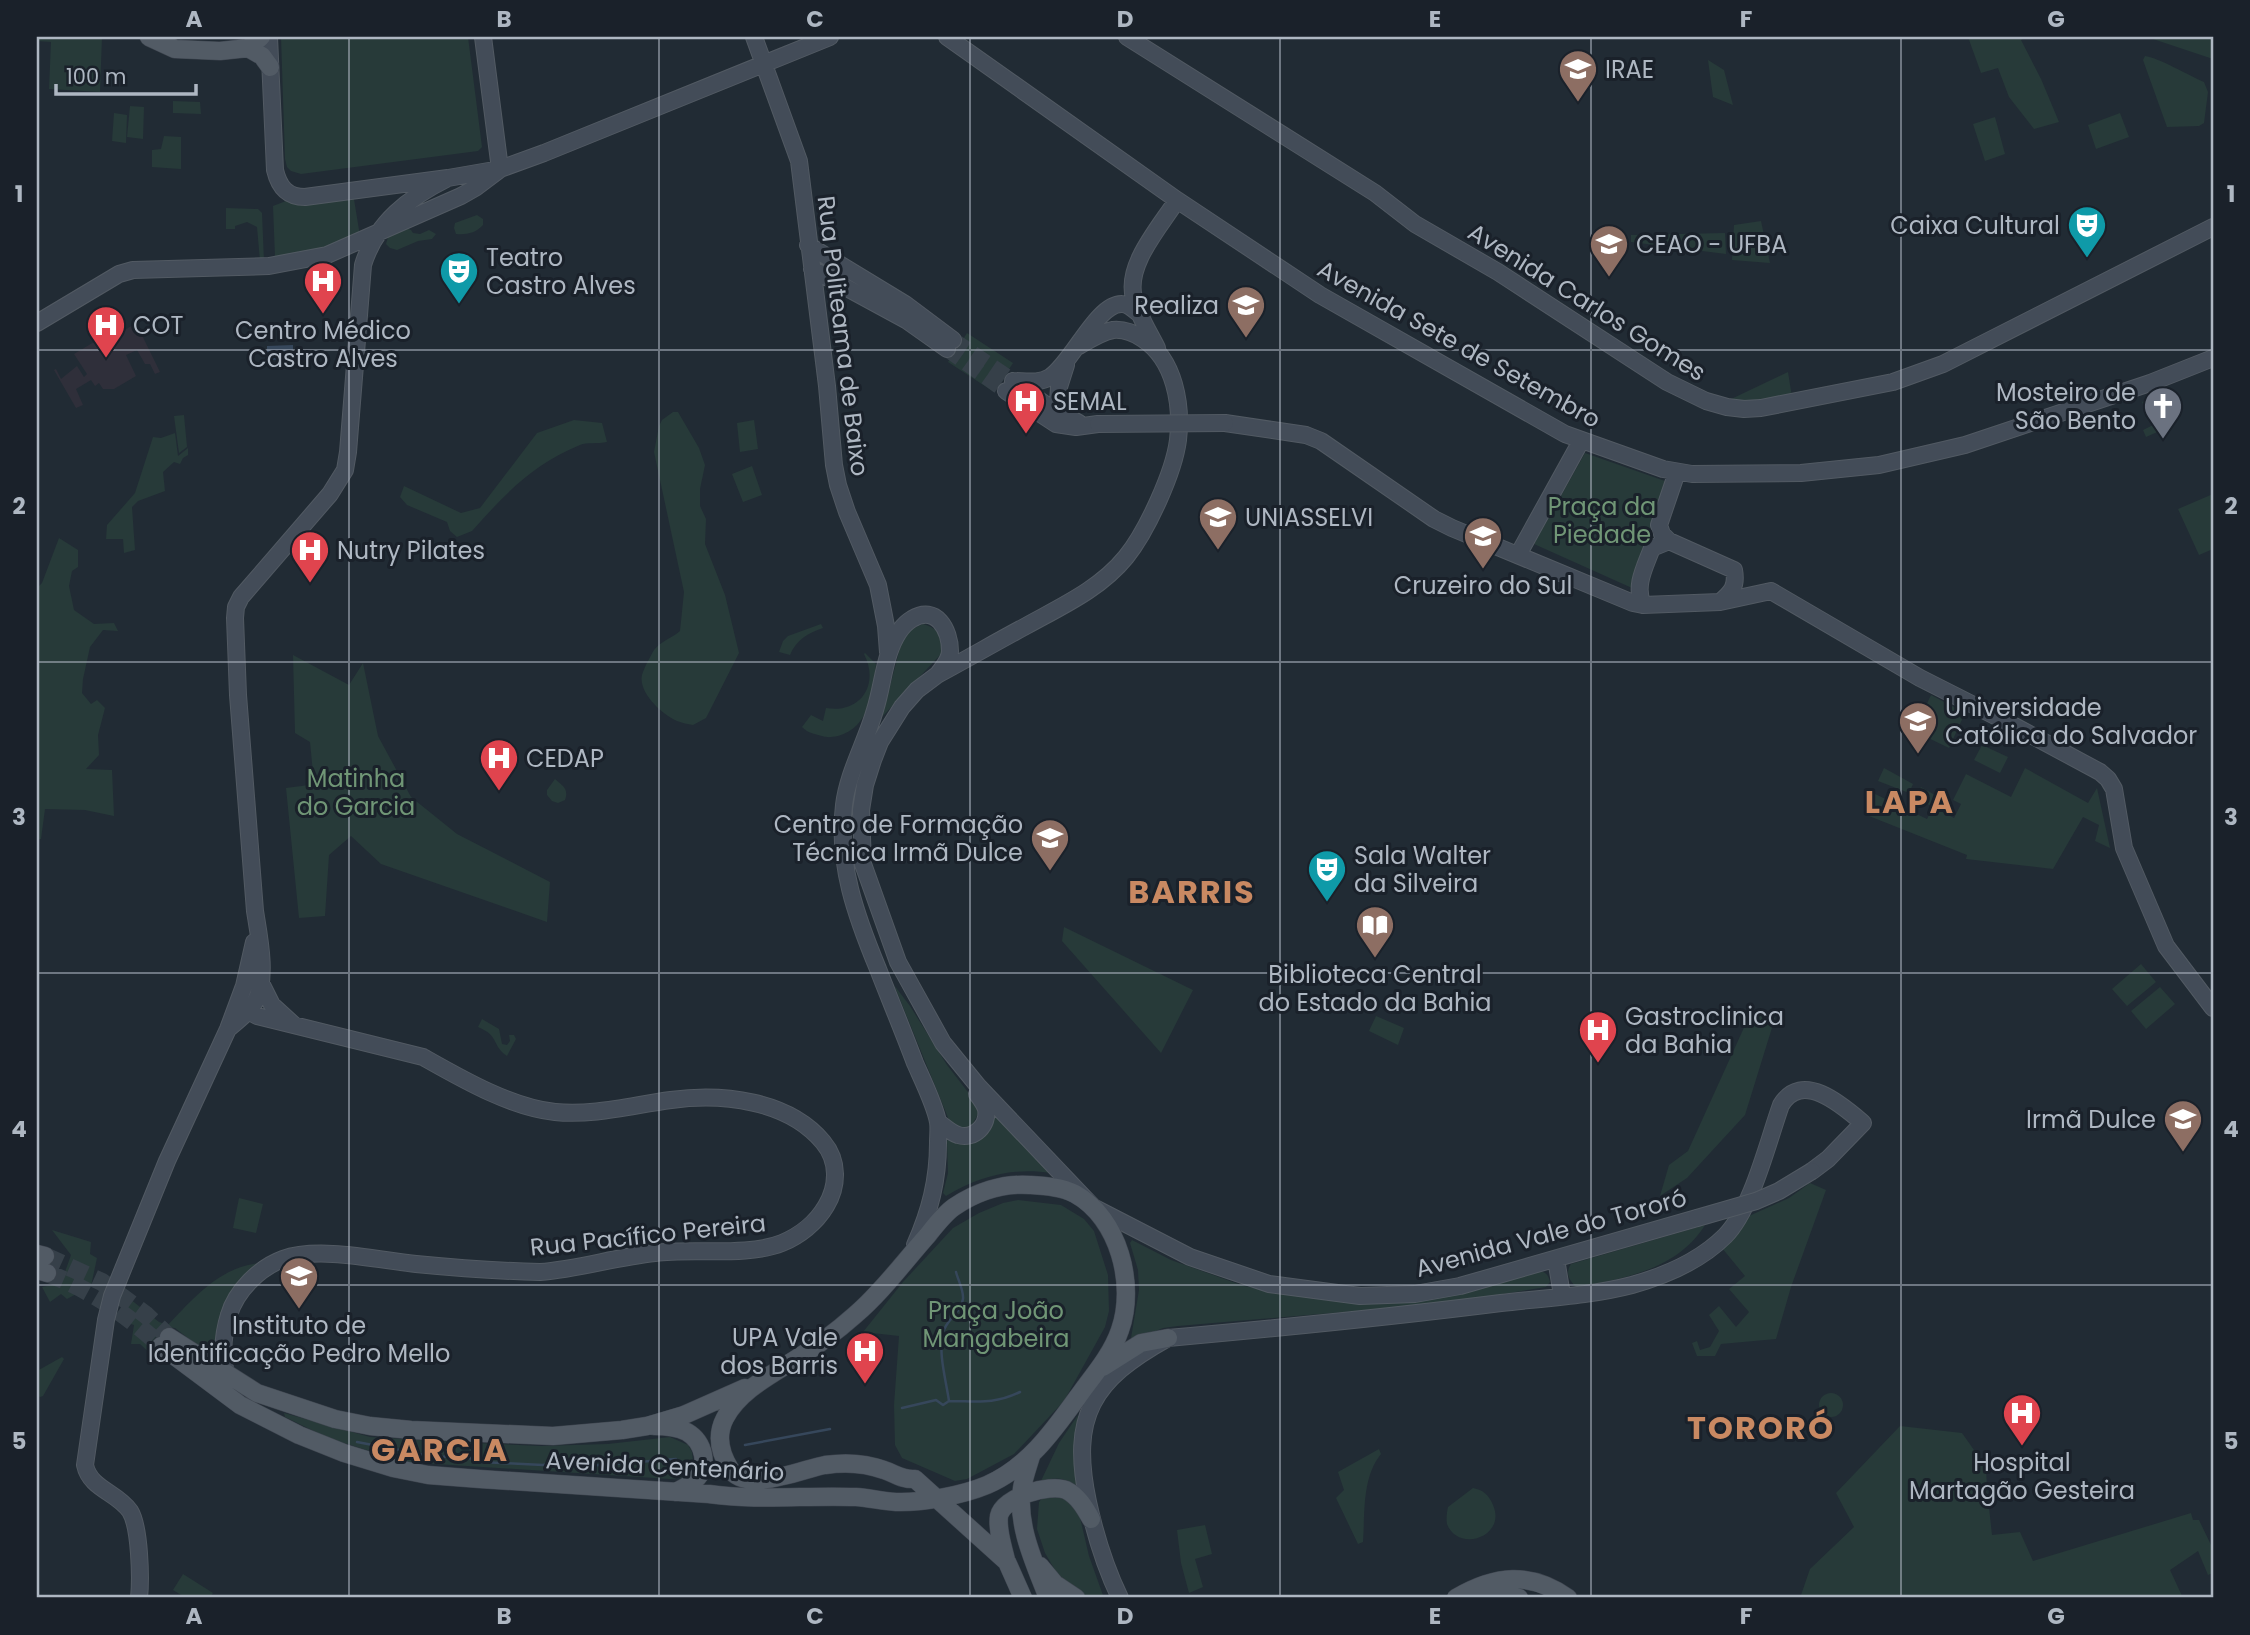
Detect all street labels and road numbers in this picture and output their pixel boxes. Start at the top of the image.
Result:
street label: Rua Politeama de Baixo [809,194,877,478]
street label: Avenida Carlos Gomes [1462,215,1712,389]
street label: Avenida Sete de Setembro [1312,252,1606,436]
street label: Avenida Vale do Tororó [1412,1181,1690,1285]
street label: Rua Pacífico Pereira [528,1206,768,1264]
street label: Avenida Centenário [545,1443,785,1489]

